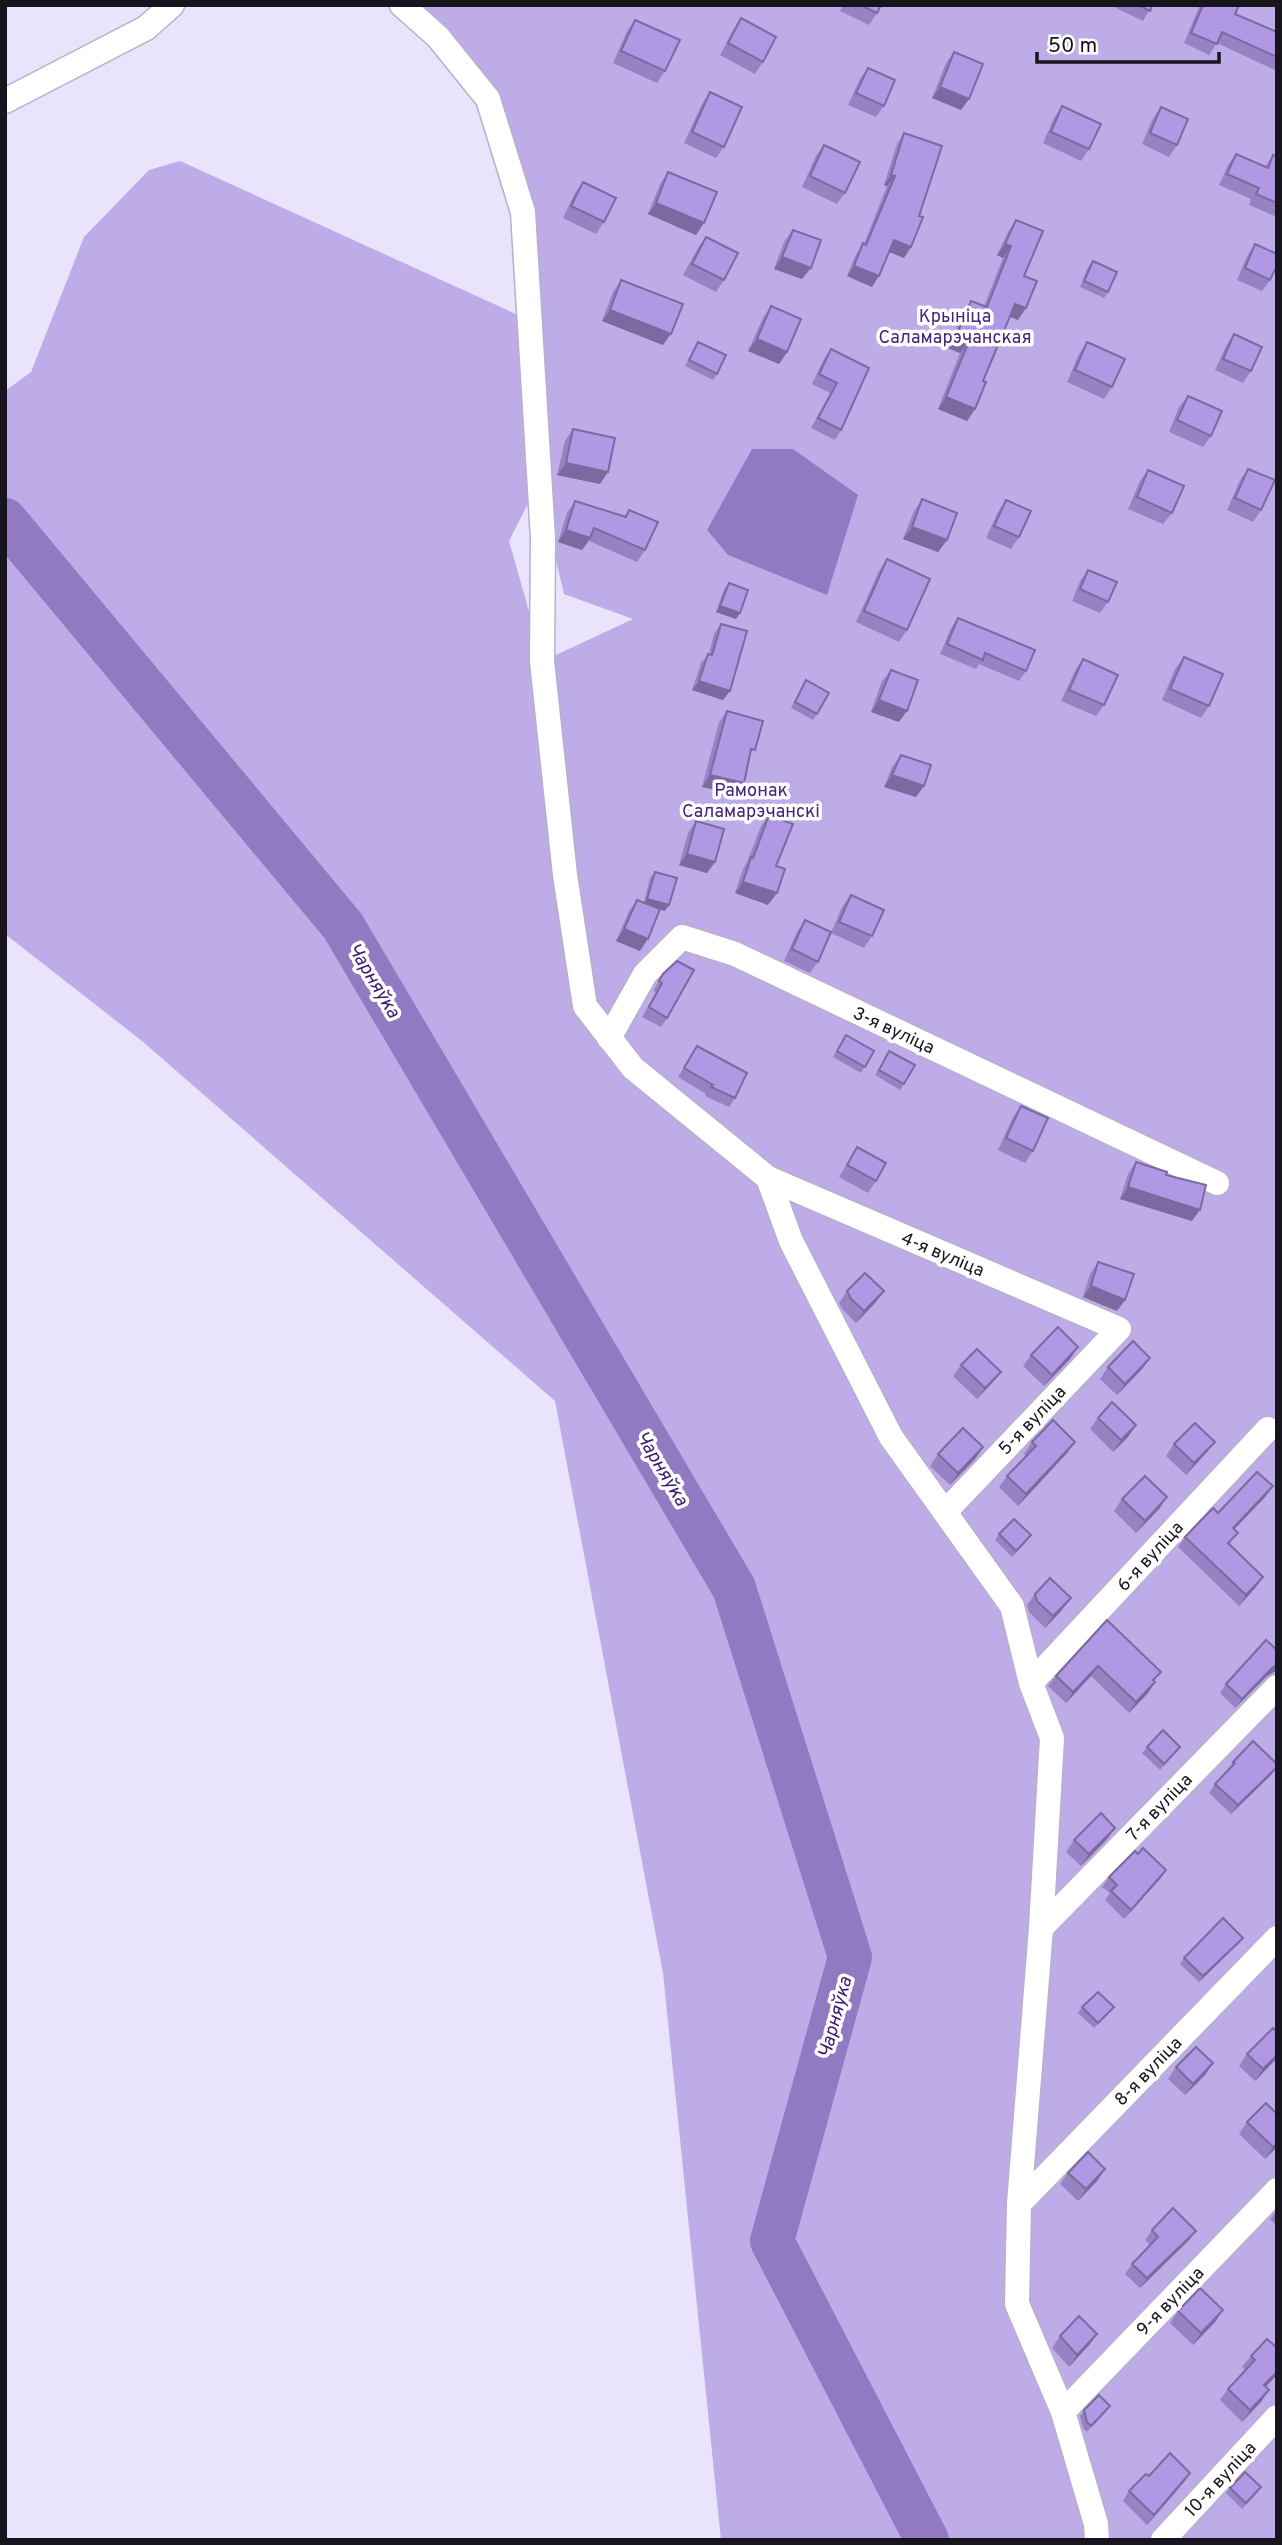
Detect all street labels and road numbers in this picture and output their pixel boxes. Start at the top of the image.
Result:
street label: 3-я вуліца [849,1002,938,1060]
street label: 4-я вуліца [897,1228,987,1283]
street label: 5-я вуліца [994,1381,1072,1461]
street label: 6-я вуліца [1113,1517,1189,1597]
street label: 7-я вуліца [1122,1769,1198,1847]
street label: 8-я вуліца [1110,2032,1188,2112]
street label: 9-я вуліца [1132,2263,1210,2342]
street label: 10-я вуліца [1180,2437,1262,2523]

